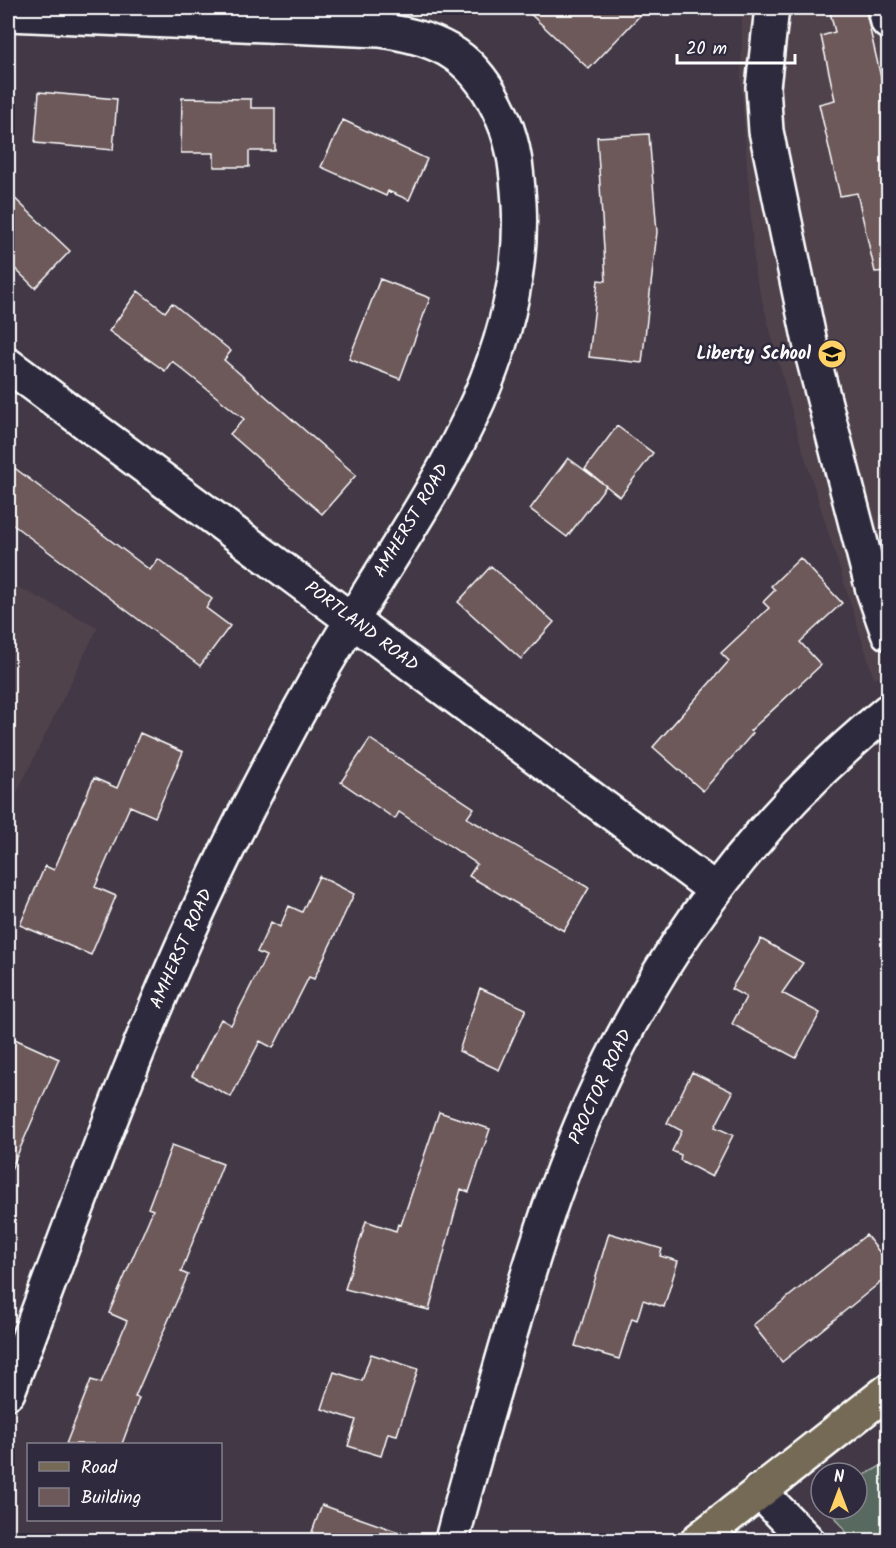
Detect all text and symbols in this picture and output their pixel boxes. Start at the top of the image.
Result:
scale bar [677,27,796,65]
text: 20 m [686,35,727,64]
school or university icon: Liberty School [816,338,848,370]
place label: Liberty School [697,340,811,369]
street label: AMHERST ROAD [366,458,458,584]
street label: PORTLAND ROAD [298,574,425,680]
street label: AMHERST ROAD [143,884,222,1014]
street label: PROCTOR ROAD [562,1024,641,1150]
legend [27,1443,222,1521]
text: Road [81,1454,118,1483]
north arrow [809,1461,869,1521]
text: N [834,1465,844,1490]
text: Building [81,1484,141,1513]

